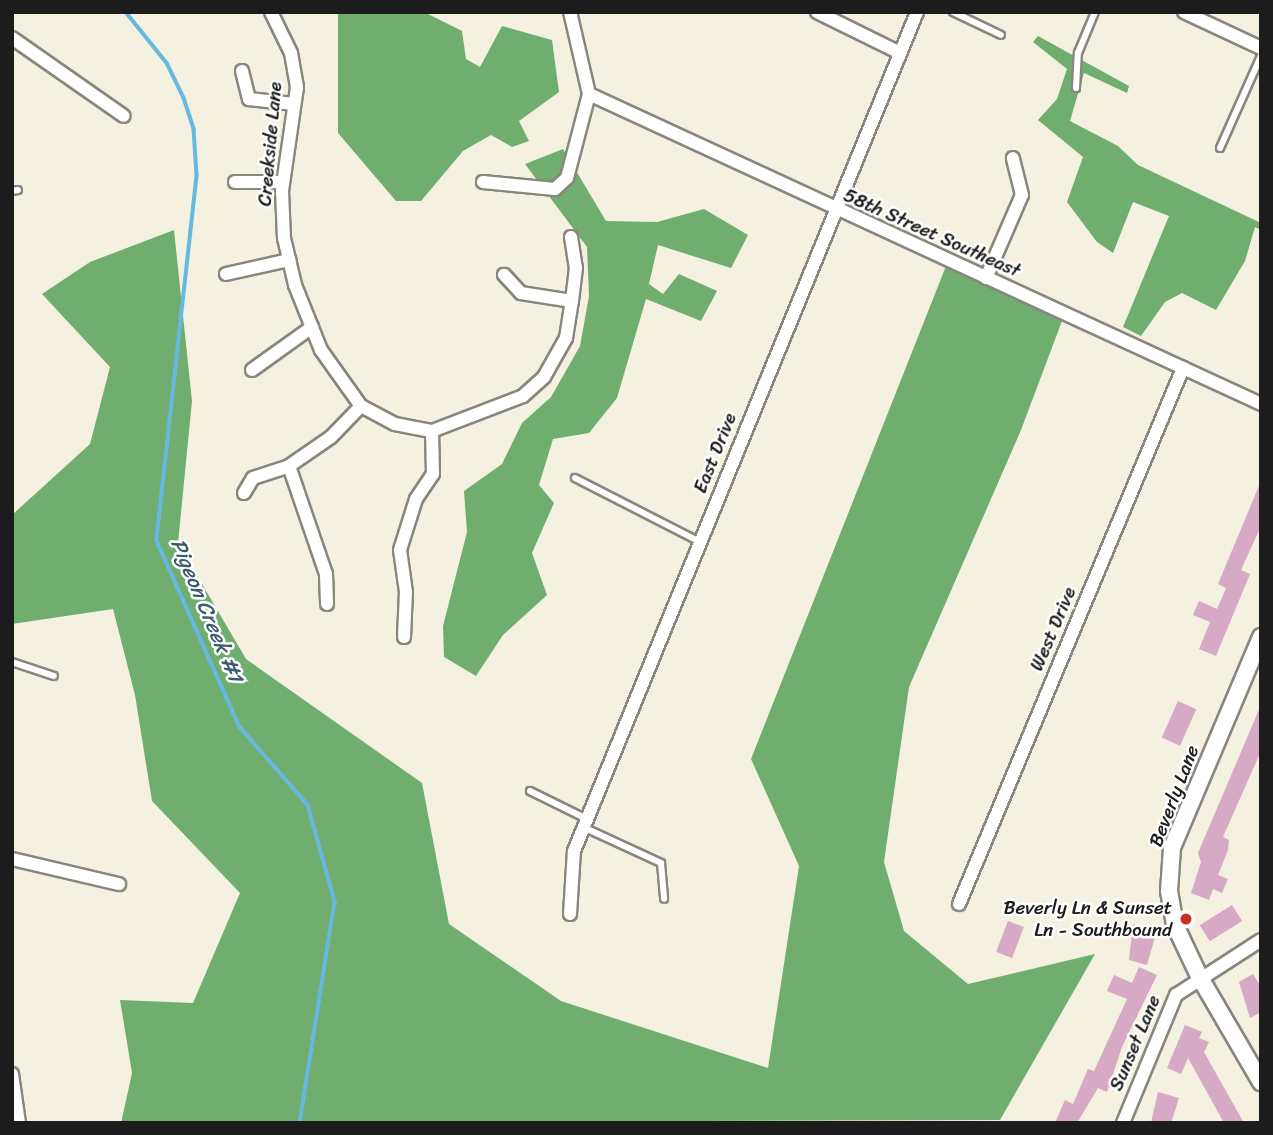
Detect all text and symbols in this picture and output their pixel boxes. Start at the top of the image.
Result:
street label: Creekside Lane [253,81,287,207]
street label: 58th Street Southeast [840,184,1024,282]
street label: East Drive [688,409,742,497]
water label: Pigeon Creek #1 [165,535,249,685]
street label: West Drive [1025,583,1081,675]
street label: Beverly Lane [1144,742,1204,850]
place label: Beverly Ln & Sunset Ln - Southbound [1004,897,1172,941]
marker: Beverly Ln & Sunset Ln - Southbound [1178,911,1194,927]
street label: Sunset Lane [1105,992,1165,1094]

